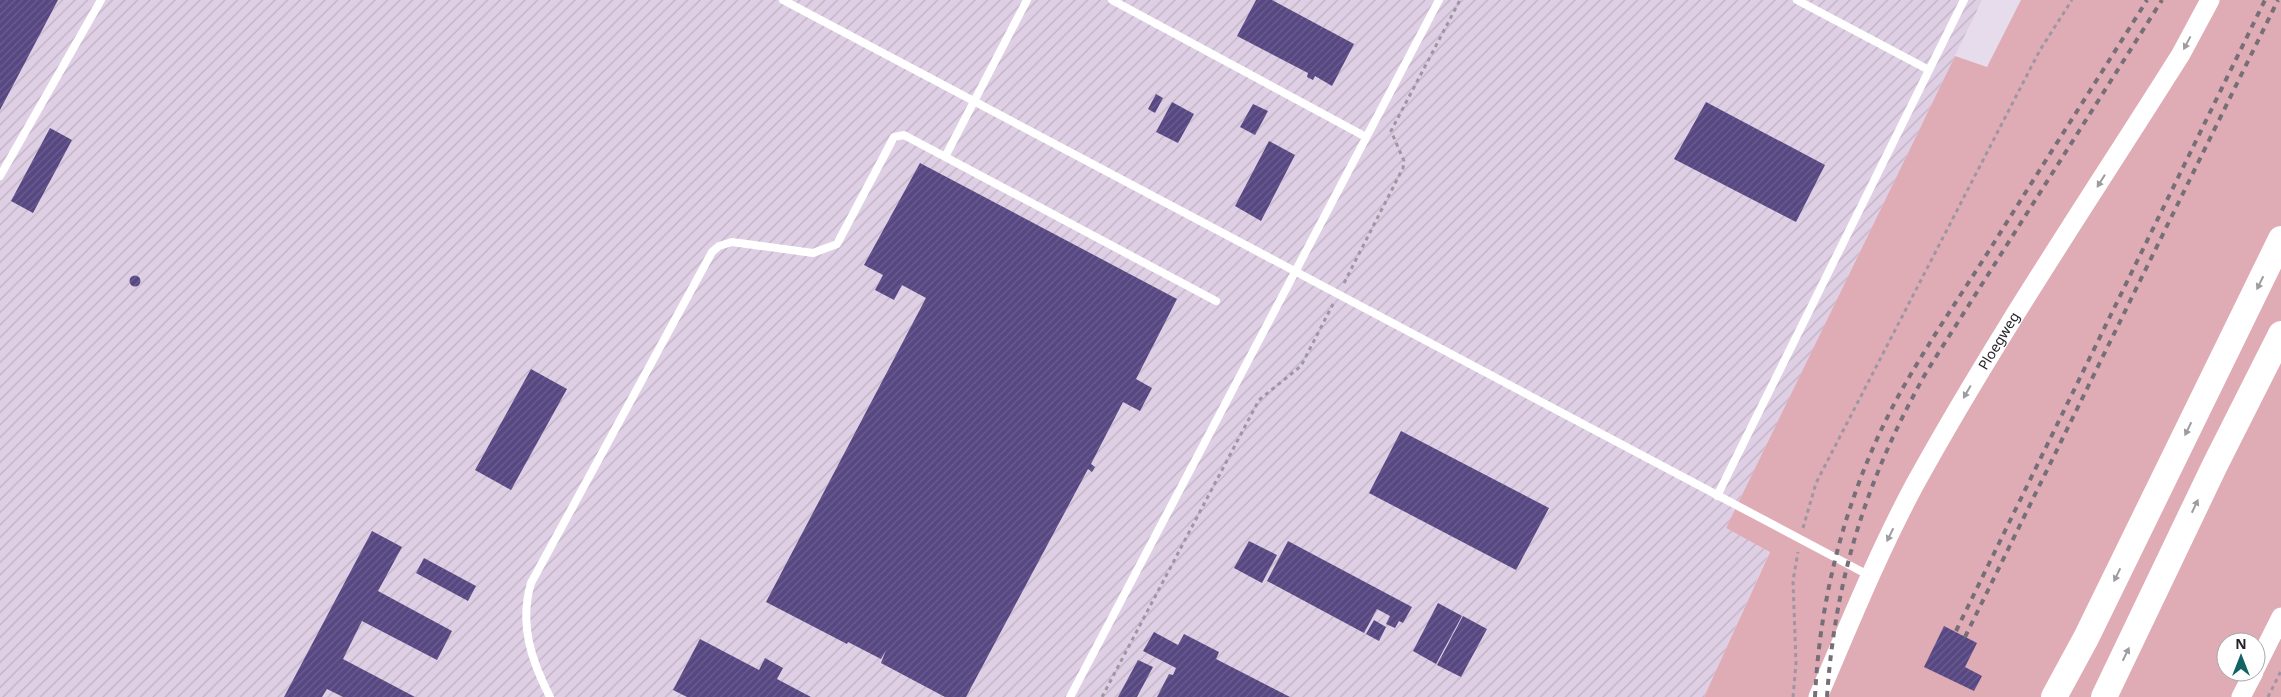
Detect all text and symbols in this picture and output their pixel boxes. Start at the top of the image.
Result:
one-way arrow [2183,36,2191,50]
one-way arrow [2096,174,2106,187]
one-way arrow [2255,276,2263,290]
street label: Ploegweg [1973,308,2023,373]
one-way arrow [1963,385,1972,399]
one-way arrow [2184,422,2192,436]
one-way arrow [2192,499,2200,513]
one-way arrow [1886,528,1894,542]
one-way arrow [2113,568,2121,582]
north arrow [2216,632,2266,682]
text: N [2235,634,2247,653]
one-way arrow [2122,646,2130,661]

